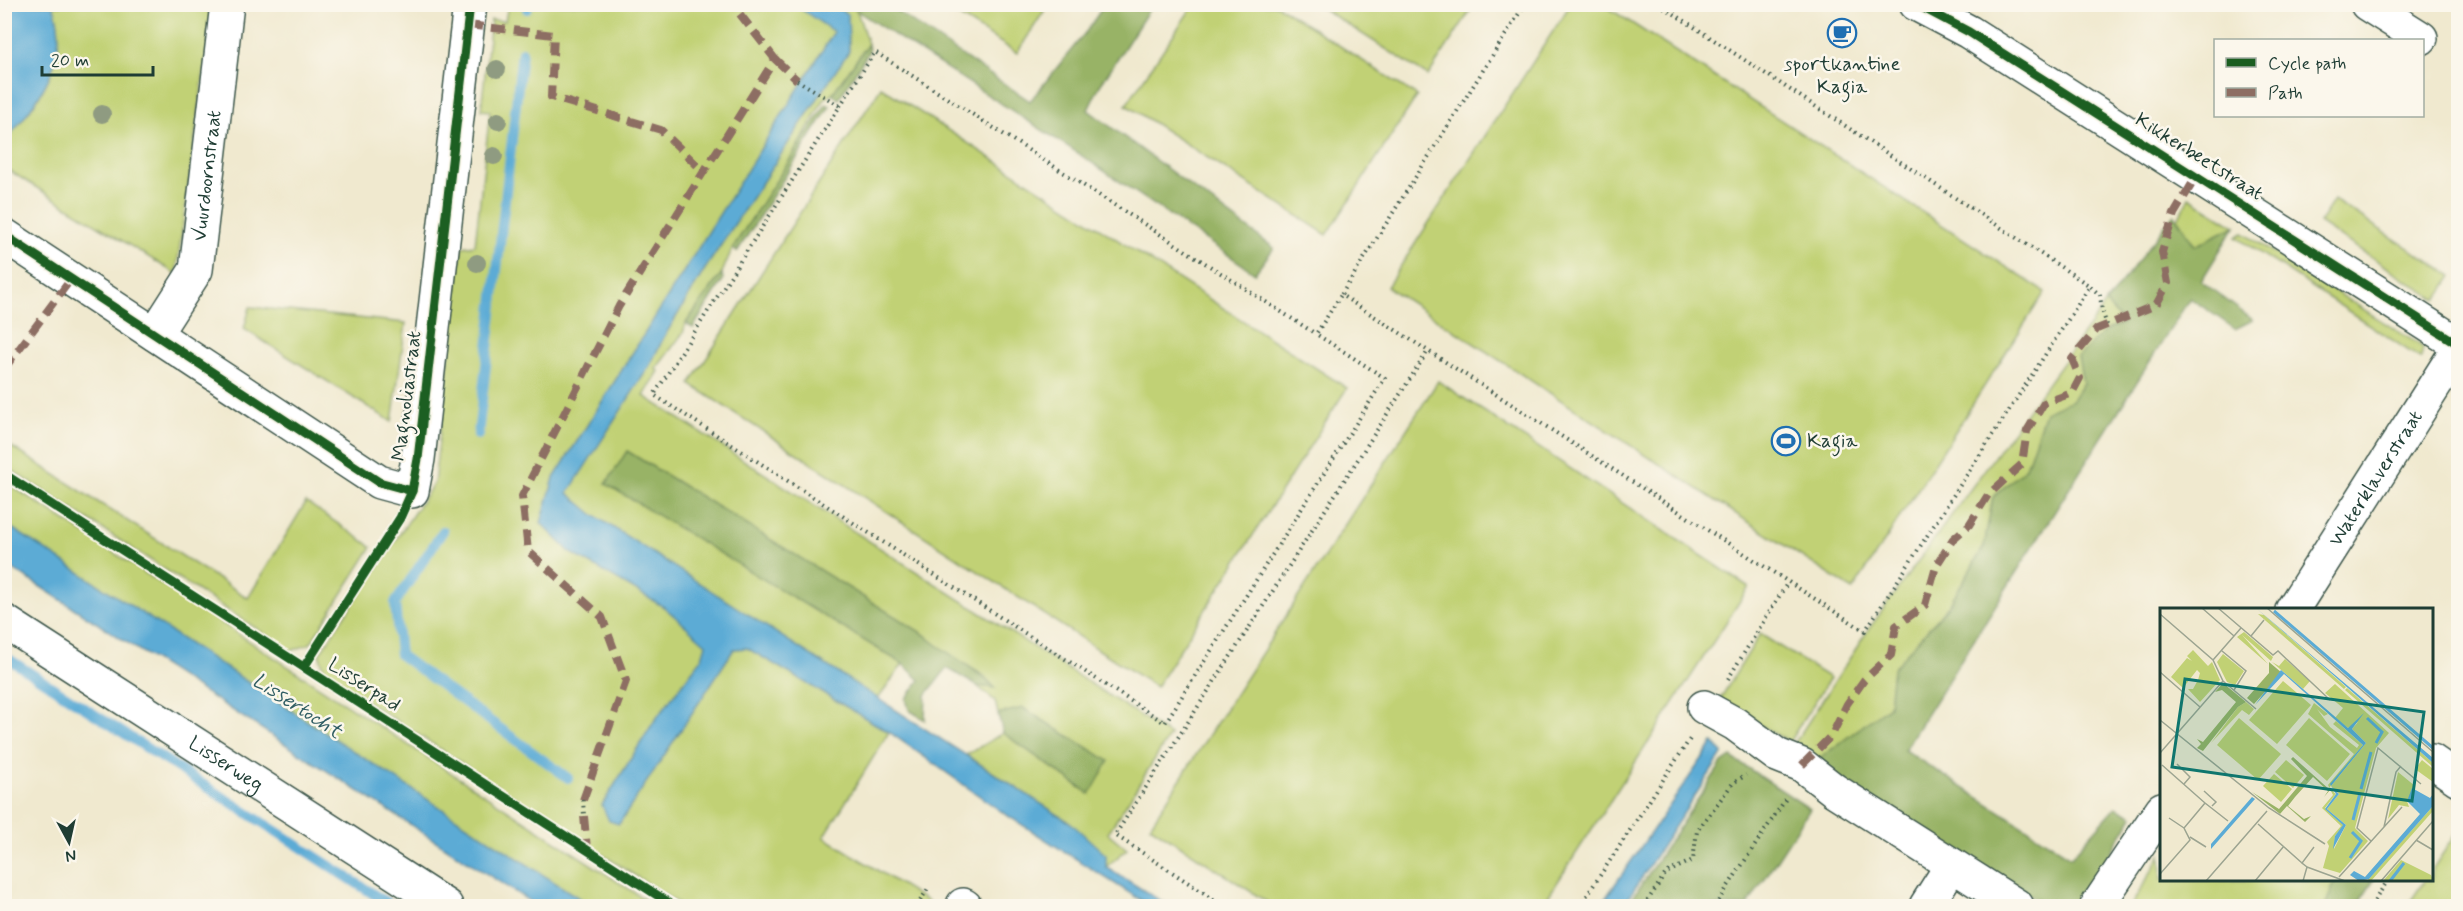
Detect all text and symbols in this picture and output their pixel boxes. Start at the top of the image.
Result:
cafe icon: sportkantine Kagia [1826,17,1858,49]
scale bar [42,39,153,77]
legend [2214,39,2424,117]
text: 20 m [51,49,89,73]
place label: sportkantine Kagia [1784,51,1900,103]
text: Cycle path [2268,52,2346,76]
text: Path [2268,82,2303,106]
street label: Kikkerbeetstraat [2130,107,2268,207]
street label: Vuurdoornstraat [186,109,228,243]
street label: Magnoliastraat [386,329,430,463]
street label: Waterklaverstraat [2322,405,2429,552]
sports icon: Kagia [1770,425,1802,457]
place label: Kagia [1807,428,1858,457]
inset map [2160,608,2433,881]
street label: Lisserpad [322,651,406,719]
water label: Lissertocht [247,667,349,746]
street label: Lisserweg [183,730,268,799]
north arrow [39,812,99,872]
text: N [64,844,78,867]

